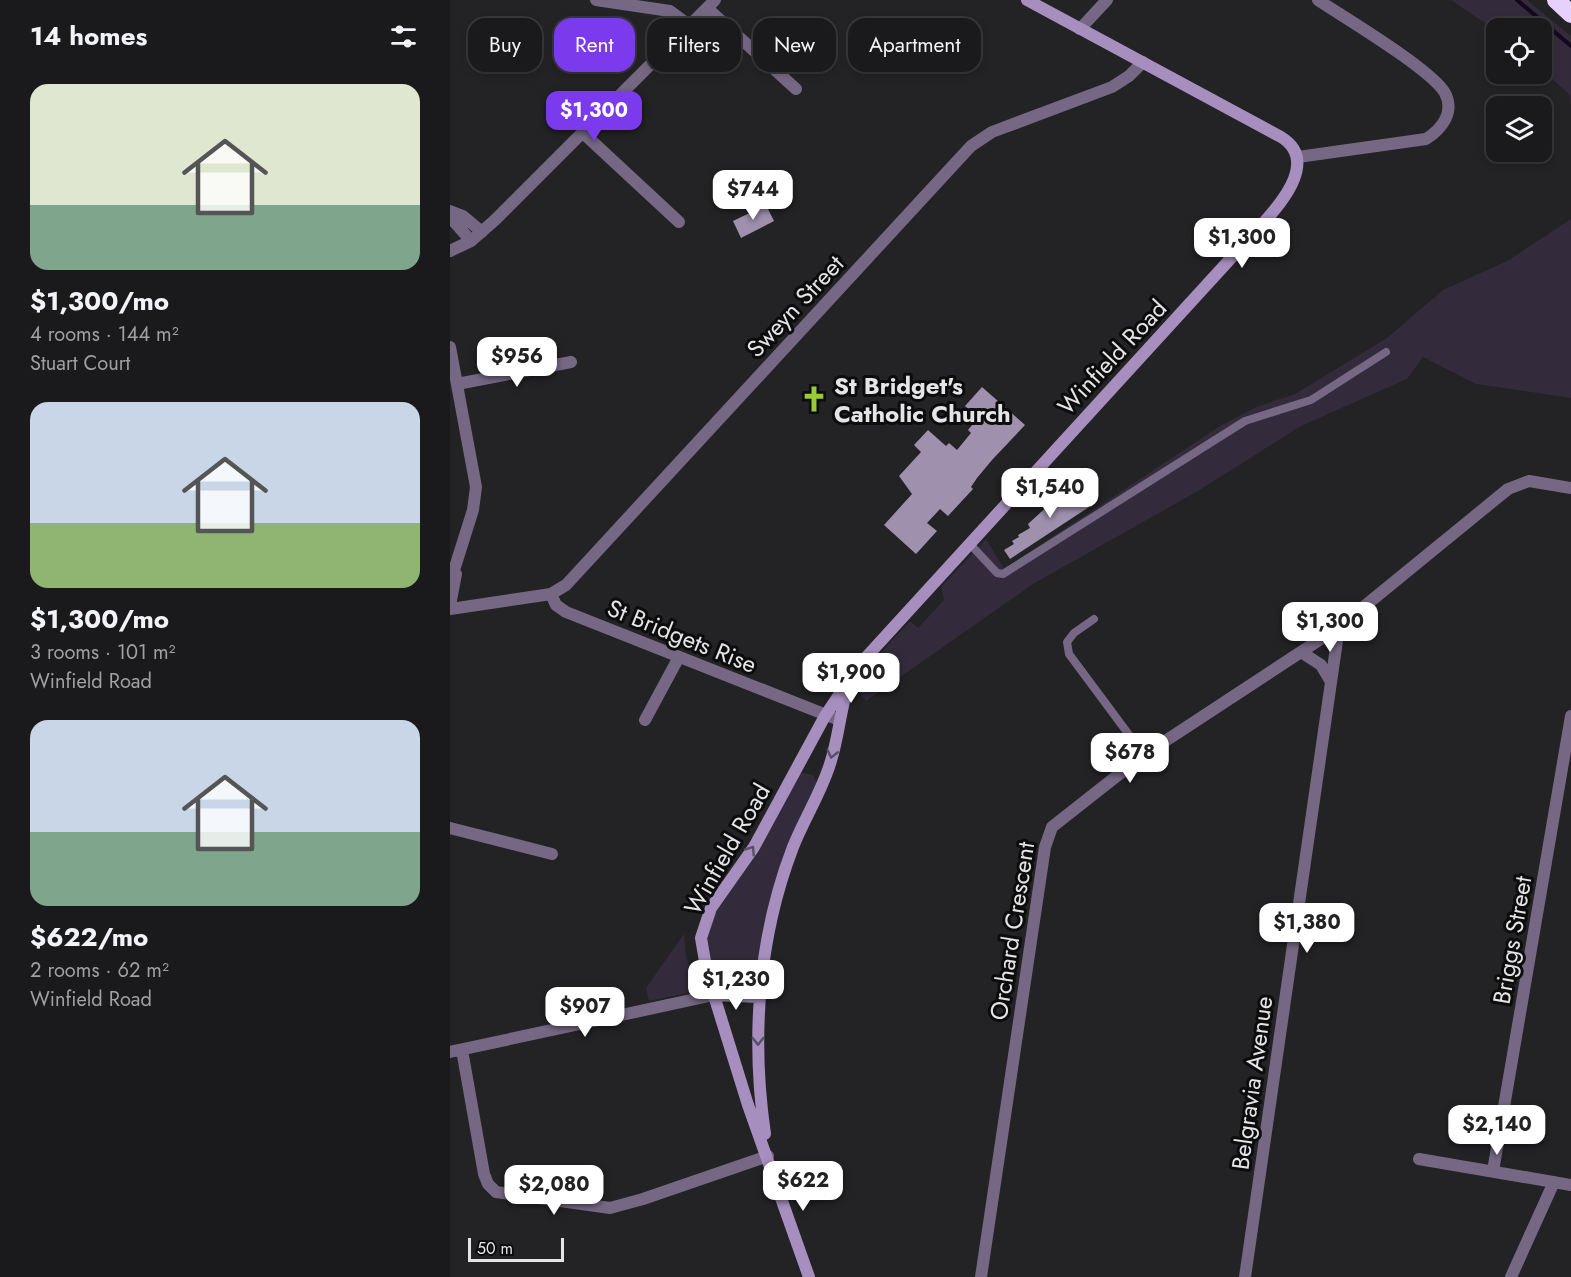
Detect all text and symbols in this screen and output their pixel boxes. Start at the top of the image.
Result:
text: 14 homes [30,17,147,55]
chip: Buy [468,18,542,72]
chip: Rent [554,18,635,72]
chip: Filters [647,18,741,72]
chip: New [753,18,836,72]
chip: Apartment [848,18,981,72]
map controls [1486,18,1552,162]
button: locate [1486,18,1552,84]
icon: filters [387,20,420,53]
pin: $1,300 [545,91,643,142]
text: $1,300 [560,96,628,125]
button: layers [1486,96,1552,162]
icon: home [171,123,279,231]
pin: $744 [717,170,789,221]
text: $744 [727,175,779,204]
pin: $1,300 [1193,218,1291,269]
text: $1,300 [1208,223,1276,252]
street label: Sweyn Street [738,247,852,365]
text: $1,300/mo [30,282,169,320]
street label: Winfield Road [1049,292,1175,422]
text: 4 rooms · 144 m² [30,320,179,349]
pin: $956 [481,337,553,388]
text: $956 [491,342,543,371]
text: Stuart Court [30,349,130,378]
place label: St Bridget's Catholic Church [834,368,1011,431]
church icon: St Bridget's Catholic Church [799,384,829,414]
icon: home [171,441,279,549]
pin: $1,540 [1001,468,1099,519]
text: $1,540 [1015,473,1085,502]
street label: St Bridgets Rise [602,590,762,682]
text: $1,300/mo [30,600,169,638]
pin: $1,300 [1281,602,1379,653]
text: $1,300 [1296,607,1364,636]
text: 3 rooms · 101 m² [30,638,176,667]
pin: $1,900 [802,653,900,704]
text: $1,900 [817,658,885,687]
text: Winfield Road [30,667,152,696]
pin: $678 [1094,733,1166,784]
text: $678 [1105,738,1155,767]
one-way arrow [827,749,840,759]
icon: home [171,759,279,867]
street label: Winfield Road [675,777,779,921]
street label: Orchard Crescent [981,839,1043,1023]
one-way arrow [744,845,755,856]
street label: Briggs Street [1484,873,1541,1007]
pin: $1,380 [1258,903,1356,954]
text: $1,380 [1273,908,1341,937]
text: $622/mo [30,918,148,956]
text: 2 rooms · 62 m² [30,956,169,985]
pin: $1,230 [687,960,785,1011]
text: $1,230 [702,965,770,994]
text: Winfield Road [30,985,152,1014]
pin: $907 [549,987,621,1038]
text: $907 [559,992,611,1021]
street label: Belgravia Avenue [1222,994,1282,1172]
one-way arrow [752,1037,764,1046]
pin: $2,140 [1448,1105,1546,1156]
text: $2,140 [1462,1110,1532,1139]
pin: $622 [767,1161,839,1212]
pin: $2,080 [505,1165,603,1216]
text: $622 [777,1166,829,1195]
text: $2,080 [518,1170,590,1199]
scale bar [468,1235,564,1262]
text: 50 m [477,1237,513,1260]

